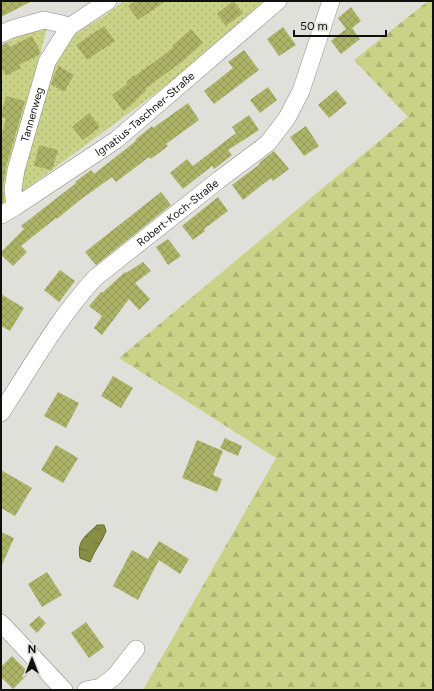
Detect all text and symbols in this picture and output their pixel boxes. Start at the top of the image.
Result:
scale bar [294,12,386,38]
text: 50 m [300,19,328,33]
street label: Ignatius-Taschner-Straße [93,69,197,159]
street label: Tannenweg [18,86,46,143]
street label: Robert-Koch-Straße [134,176,221,249]
north arrow [12,639,52,679]
text: N [28,643,36,656]

